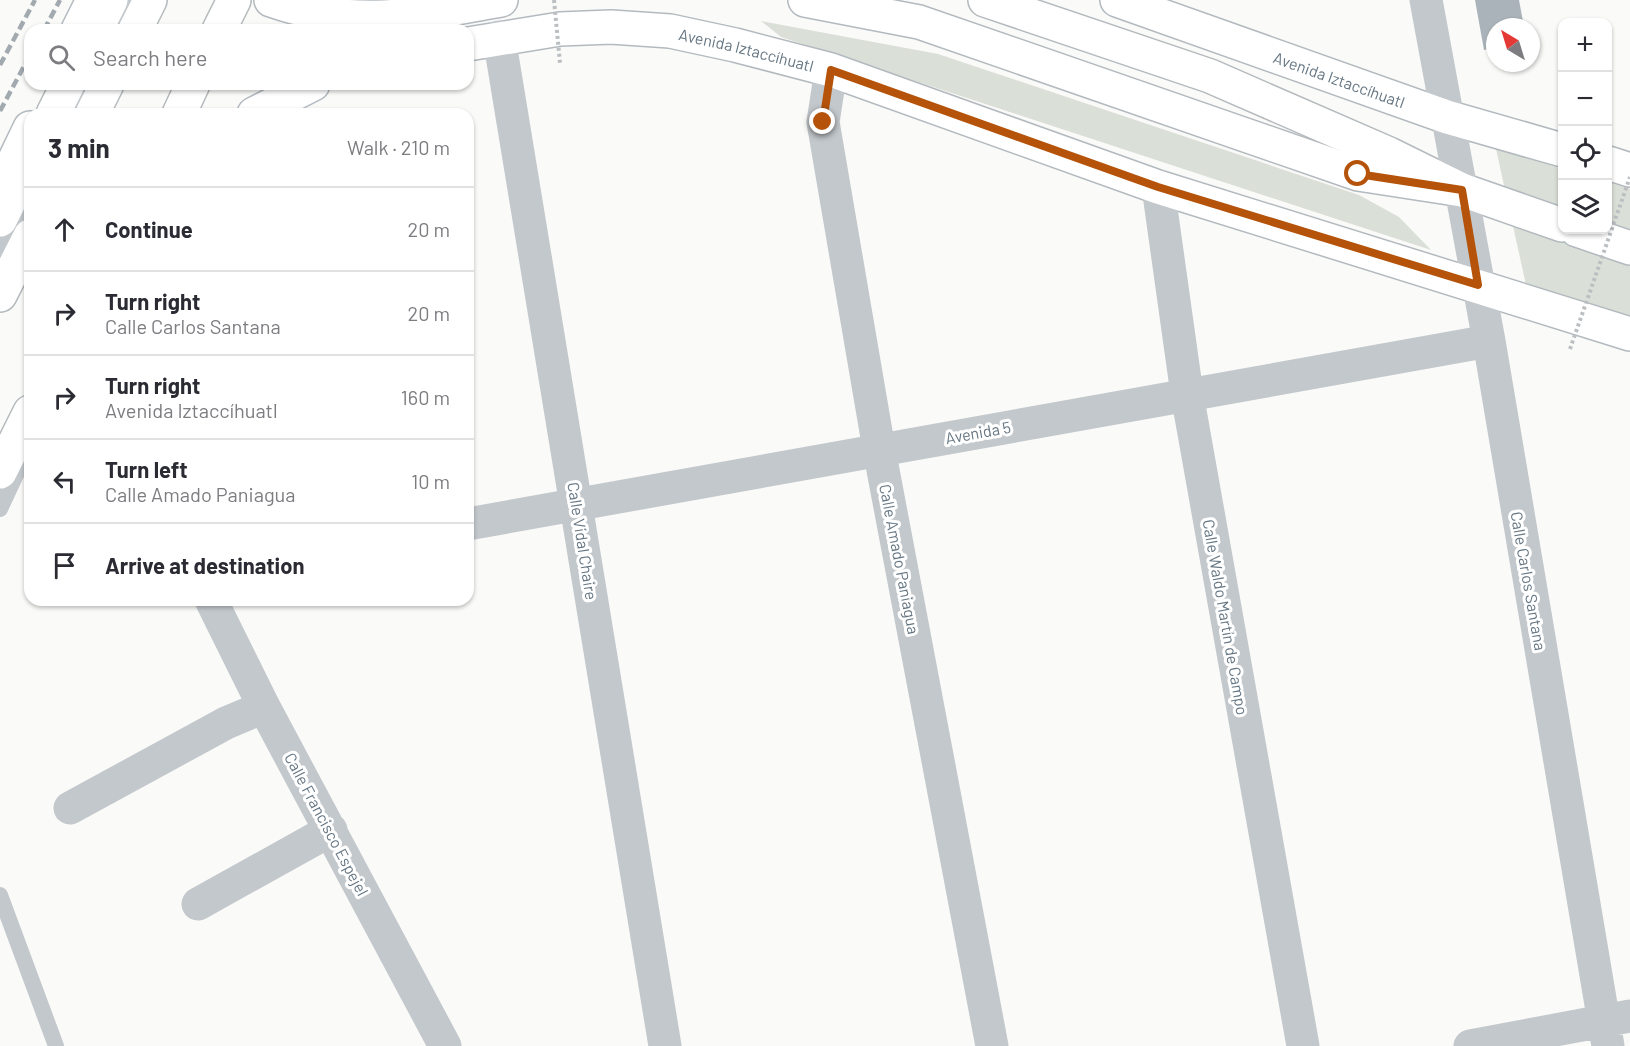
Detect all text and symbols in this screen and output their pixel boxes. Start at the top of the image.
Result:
north arrow [1486,18,1540,72]
map controls [1558,18,1612,234]
button: + [1558,18,1612,72]
search box [24,24,474,90]
street label: Avenida Iztaccíhuatl [677,24,816,75]
icon: search [45,41,78,74]
text: Search here [93,44,207,70]
street label: Avenida Iztaccíhuatl [1271,47,1408,111]
button: − [1558,72,1612,126]
route end [809,108,835,134]
button: locate [1558,126,1612,180]
text: 3 min [48,132,110,163]
text: Walk · 210 m [347,135,450,159]
route start [1344,160,1370,186]
button: layers [1558,180,1612,234]
icon: ahead [48,213,81,246]
text: Continue [105,216,193,242]
text: 20 m [407,217,450,241]
text: Turn right [105,288,200,314]
icon: right [48,297,81,330]
text: 20 m [407,301,450,325]
text: Calle Carlos Santana [105,314,281,338]
text: Turn right [105,372,200,398]
icon: right [48,381,81,414]
text: 160 m [401,385,450,409]
text: Avenida Iztaccíhuatl [105,398,278,422]
street label: Avenida 5 [944,417,1012,447]
text: Turn left [105,456,188,482]
icon: left [48,465,81,498]
text: 10 m [411,469,450,493]
street label: Calle Vidal Chaire [564,481,602,601]
text: Calle Amado Paniagua [105,482,296,506]
street label: Calle Amado Paniagua [876,482,924,636]
street label: Calle Carlos Santana [1507,510,1551,652]
street label: Calle Waldo Martín de Campo [1199,518,1253,716]
icon: arrive [48,549,81,582]
text: Arrive at destination [105,552,304,578]
street label: Calle Francisco Espejel [281,749,373,899]

